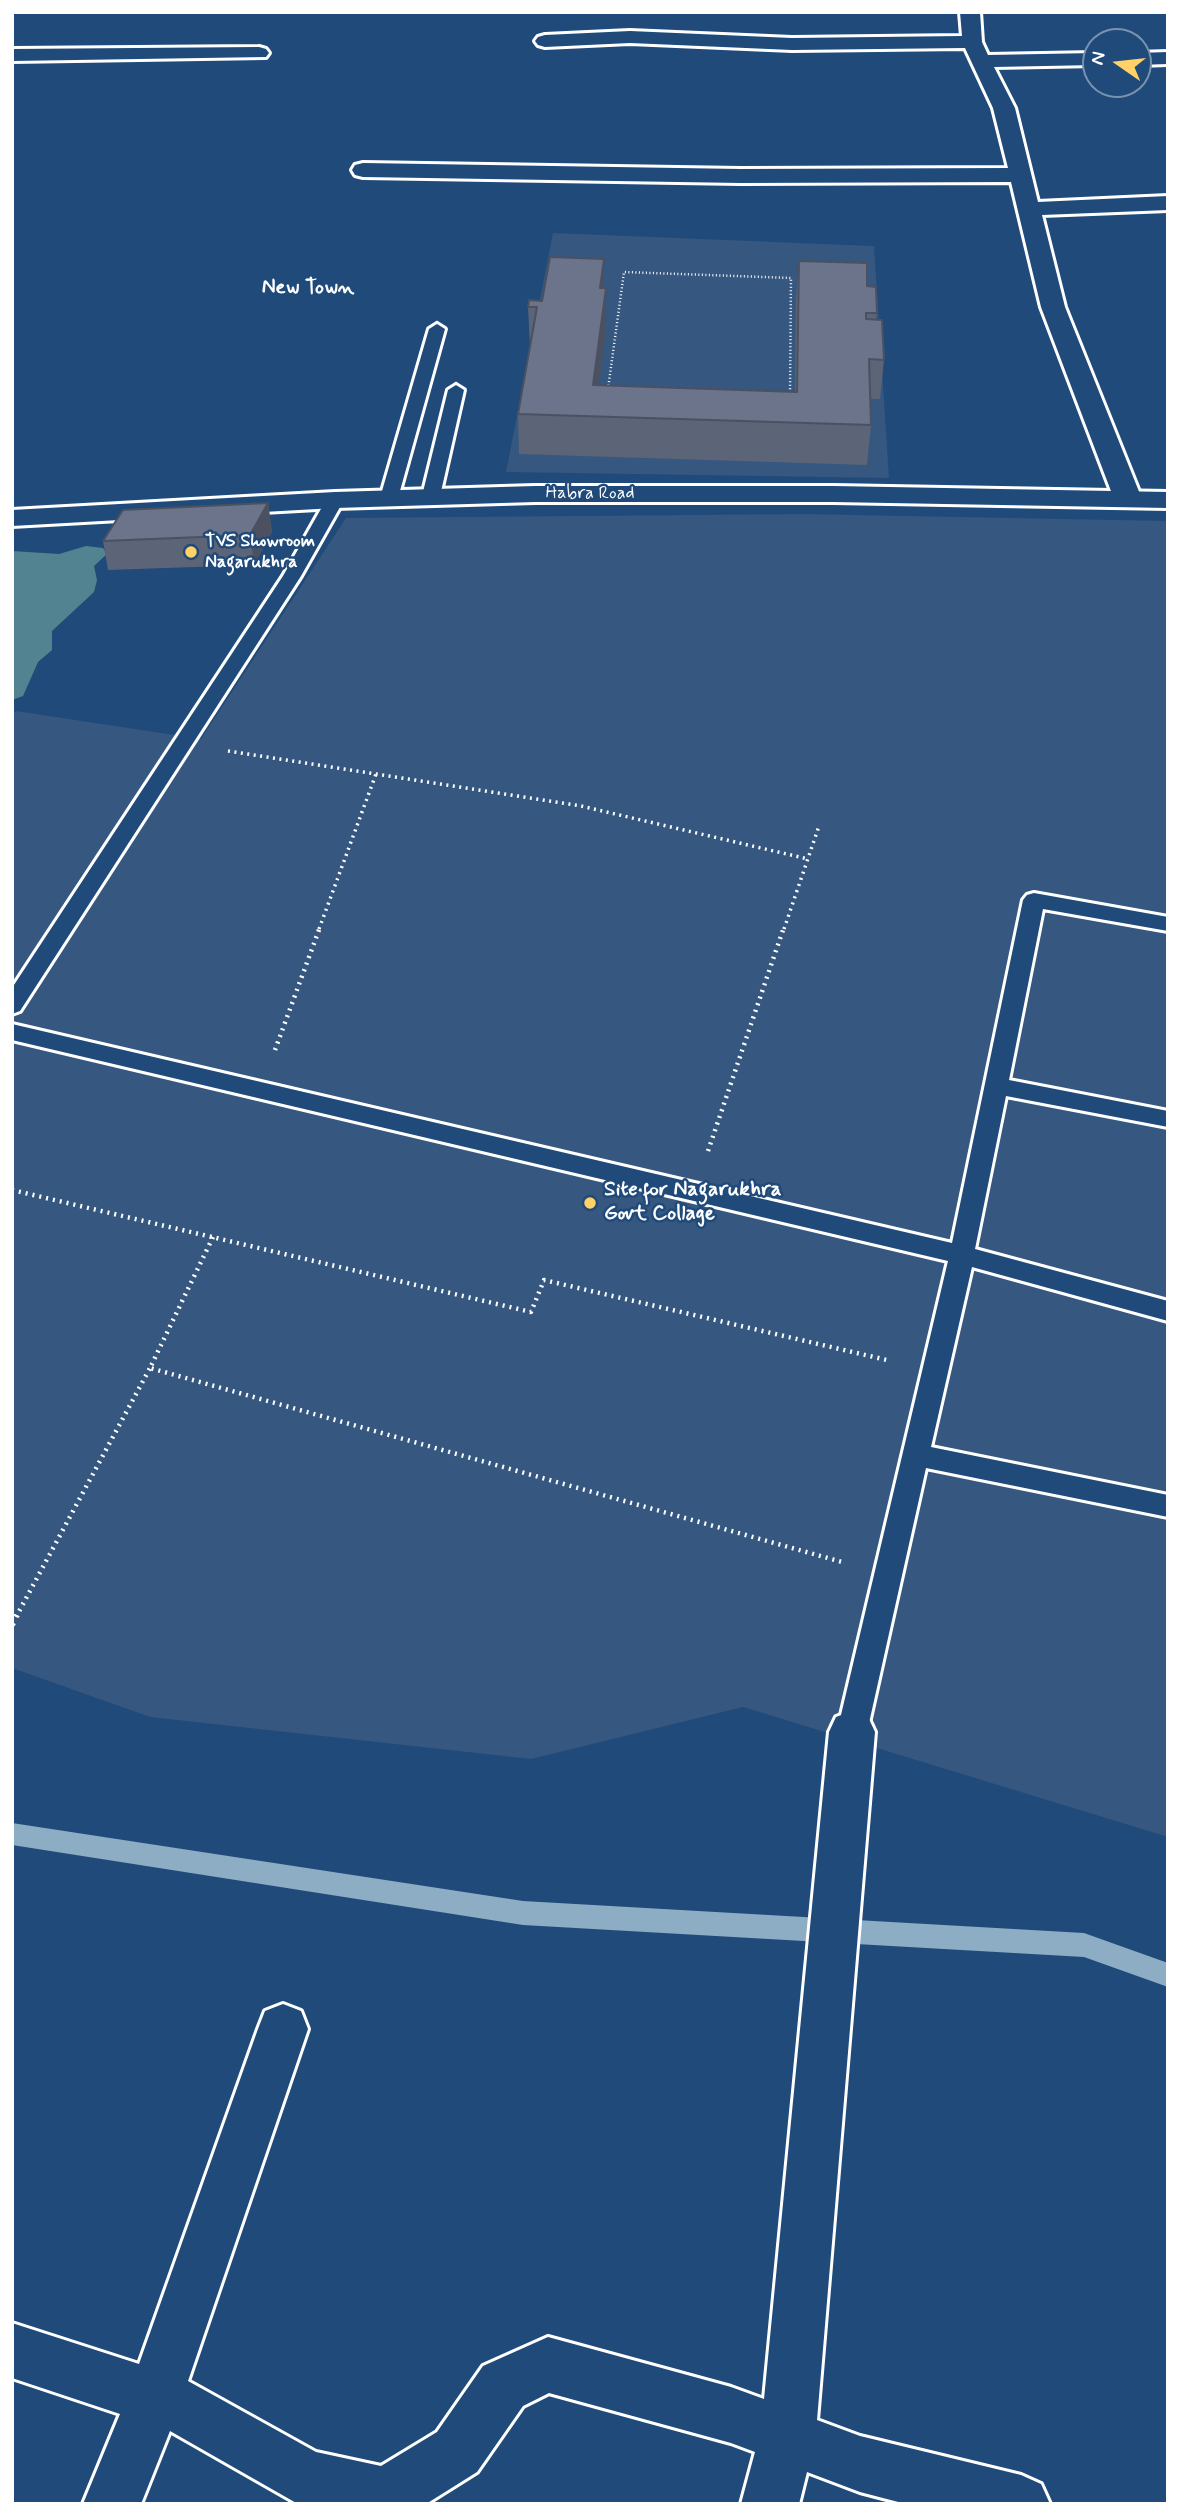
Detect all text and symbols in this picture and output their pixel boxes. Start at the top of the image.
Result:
north arrow [1082,28,1152,98]
text: N [1084,49,1112,67]
district label: New Town [262,276,354,302]
street label: Habra Road [545,483,635,505]
place label: TVS Showroom Nagarukhra [205,531,315,574]
marker: TVS Showroom Nagarukhra [183,544,199,560]
place label: Site for Nagarukhra Govt Collage [604,1178,781,1228]
marker: Site for Nagarukhra Govt Collage [582,1195,598,1211]

